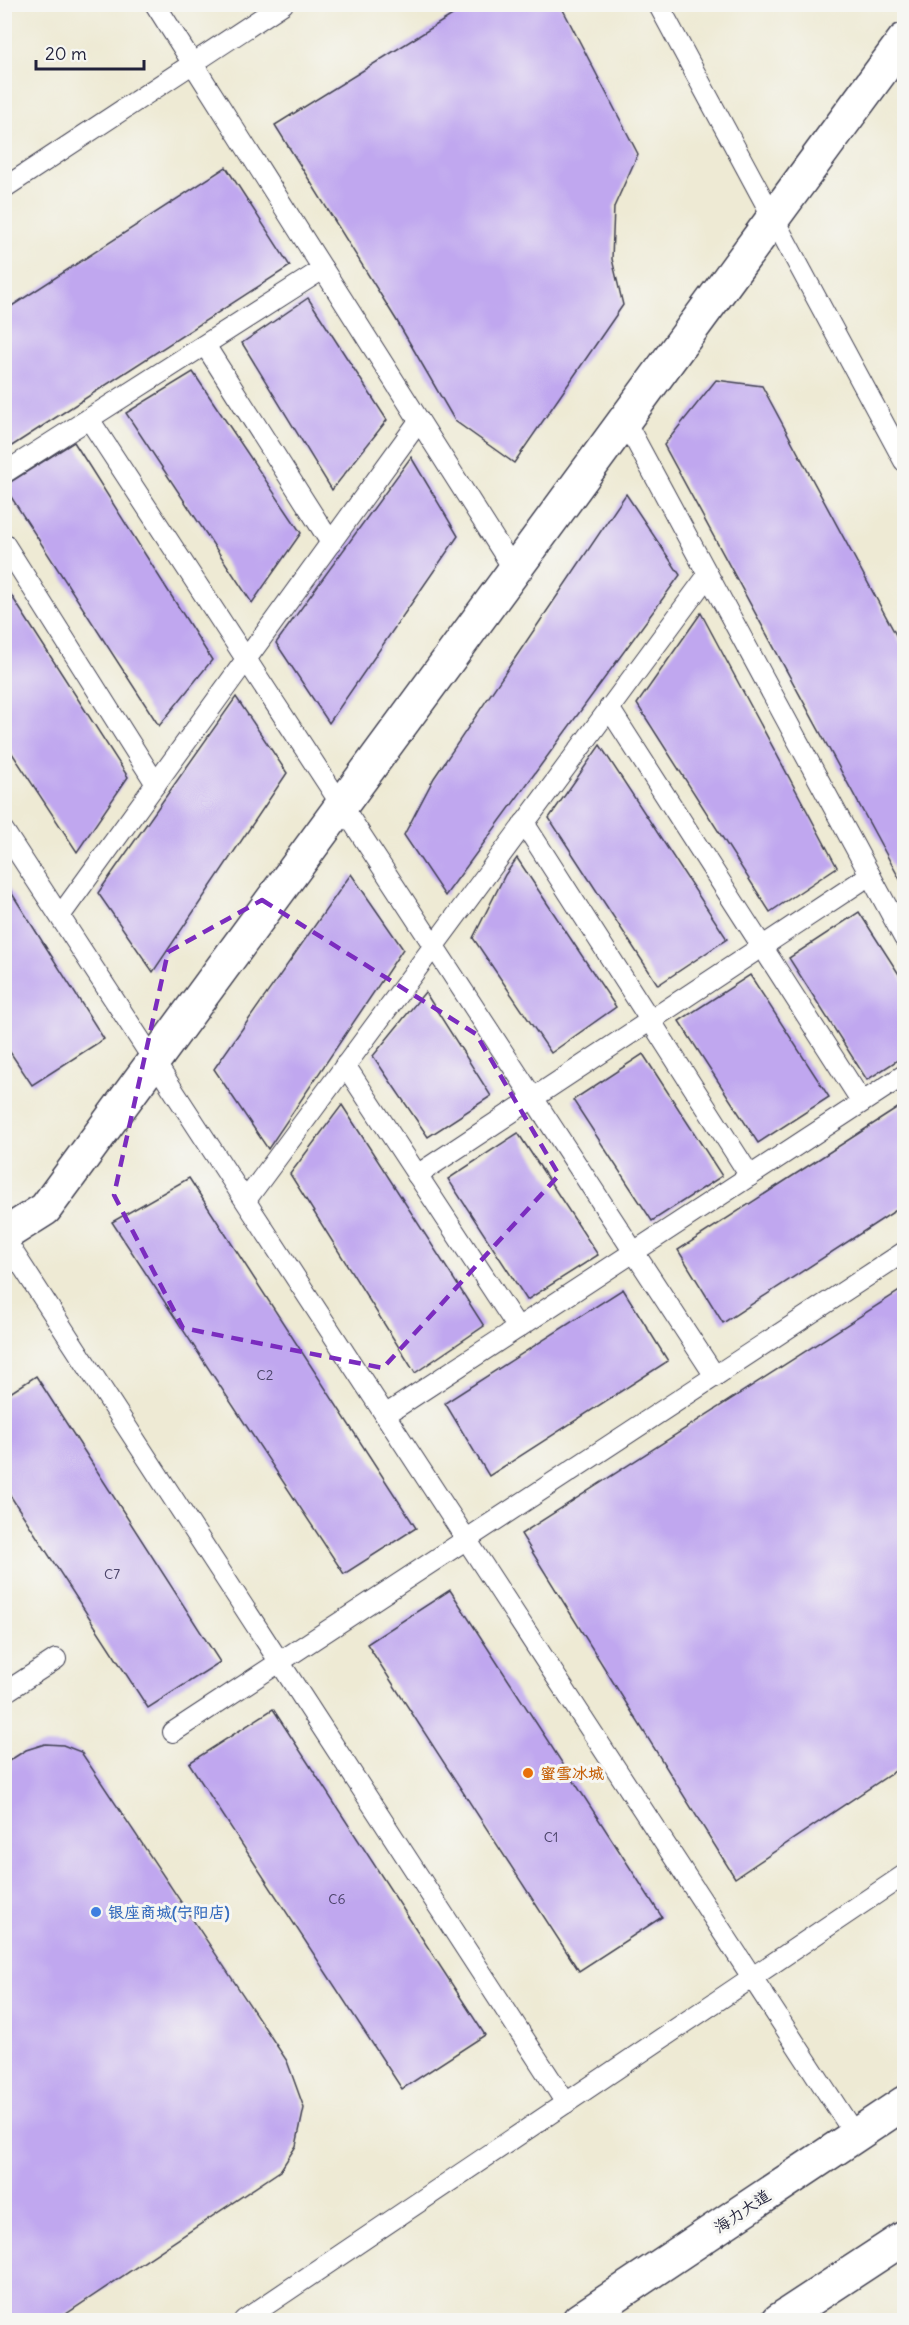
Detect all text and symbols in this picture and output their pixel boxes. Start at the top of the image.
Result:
scale bar [36,33,144,71]
text: 20 m [45,42,87,65]
house number: C2 [257,1366,274,1384]
house number: C7 [104,1565,120,1583]
place label: 蜜雪冰城 [540,1763,604,1783]
marker: 蜜雪冰城 [521,1766,535,1780]
house number: C1 [544,1828,558,1846]
house number: C6 [328,1890,346,1908]
place label: 银座商城(宁阳店) [108,1902,230,1923]
marker: 银座商城(宁阳店) [89,1905,103,1919]
street label: 海力大道 [710,2185,774,2237]

